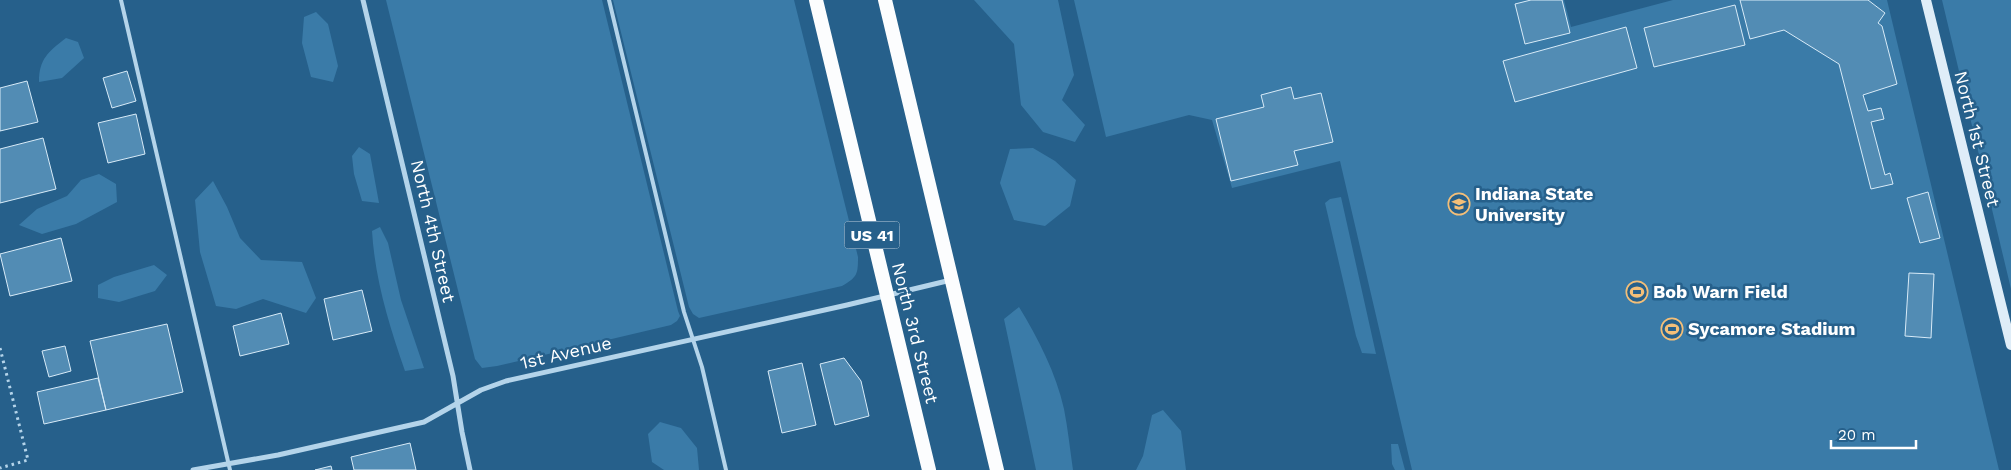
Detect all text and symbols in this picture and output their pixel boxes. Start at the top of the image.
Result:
street label: North 1st Street [1950,69,2005,210]
street label: North 4th Street [407,158,460,305]
place label: Indiana State University [1475,183,1593,225]
school or university icon: Indiana State University [1447,192,1471,216]
road number: US 41 [844,222,900,248]
street label: North 3rd Street [888,260,943,406]
sports icon: Bob Warn Field [1625,280,1649,304]
place label: Bob Warn Field [1653,281,1788,302]
sports icon: Sycamore Stadium [1660,317,1684,341]
place label: Sycamore Stadium [1688,318,1856,339]
street label: 1st Avenue [518,332,614,373]
scale bar [1831,418,1916,450]
text: 20 m [1838,426,1876,444]

